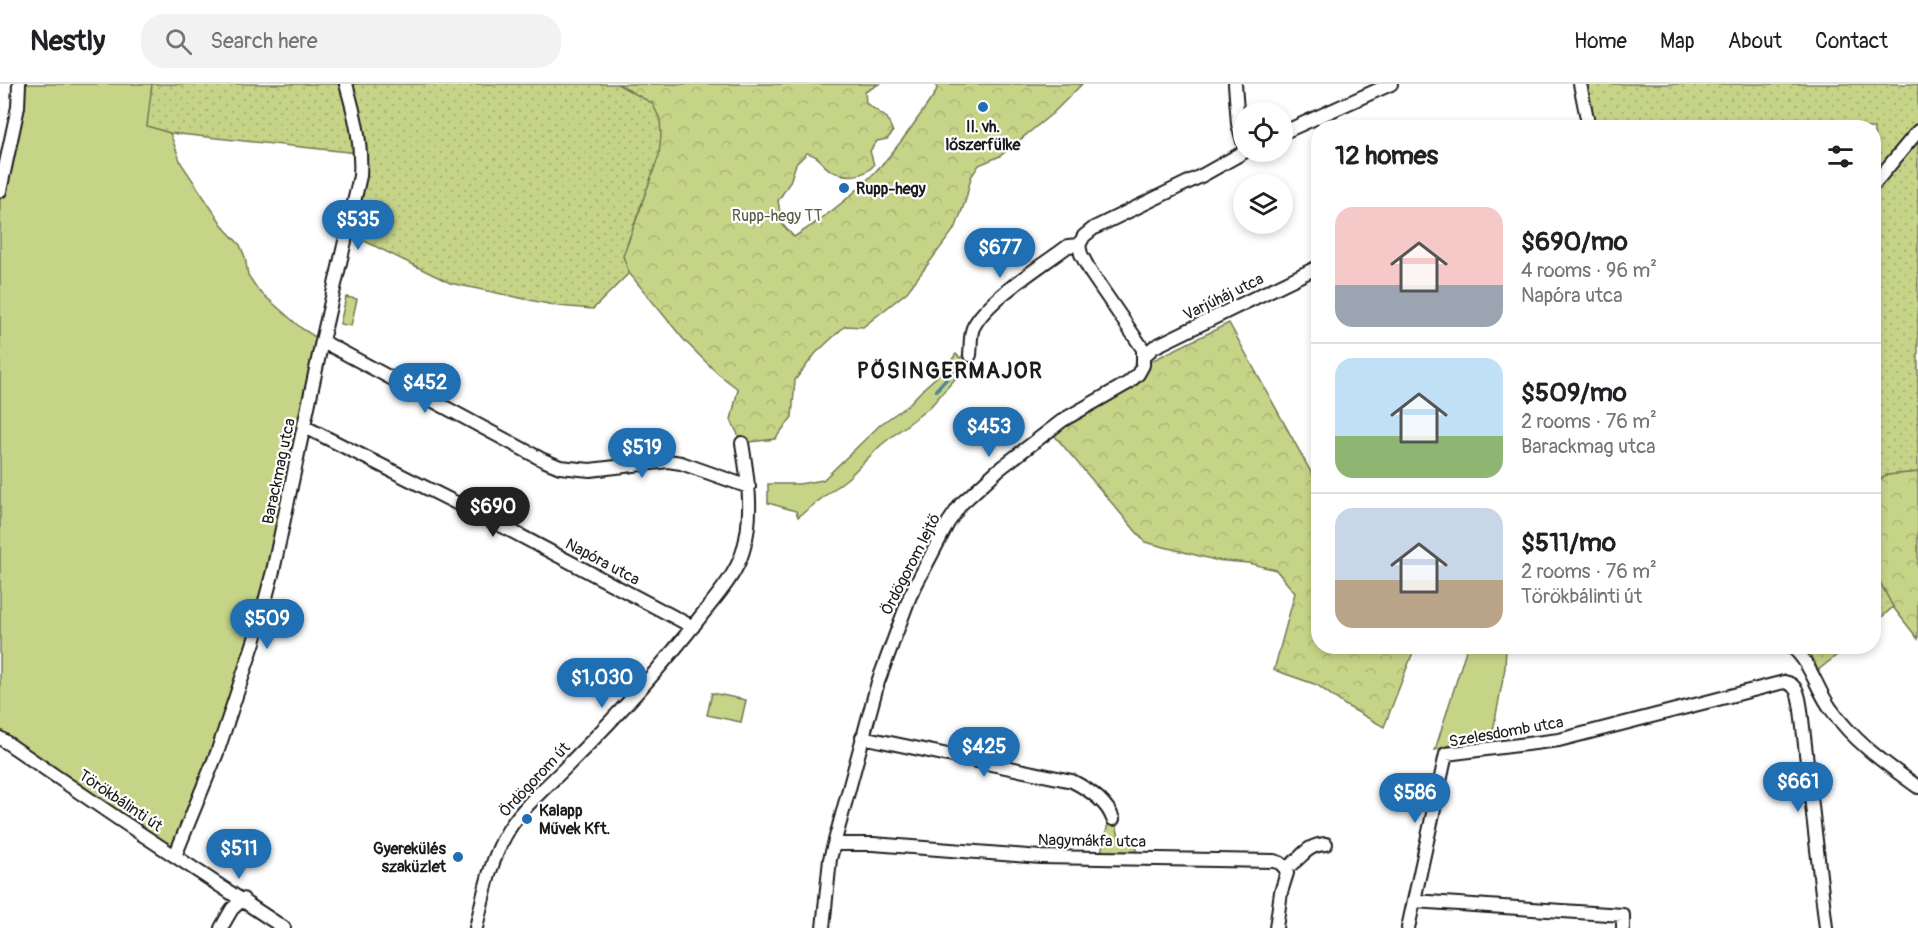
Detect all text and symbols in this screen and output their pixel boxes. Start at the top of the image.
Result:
search box [141,14,561,68]
text: Nestly [30,24,105,59]
icon: search [162,25,195,58]
text: Search here [210,27,318,55]
text: Home [1574,28,1627,55]
text: Map [1660,28,1695,55]
text: About [1728,28,1782,55]
text: Contact [1815,28,1888,55]
marker: II. vh. lőszerfülke [976,100,990,114]
map controls [1233,102,1293,234]
button: locate [1233,102,1293,162]
place label: II. vh. lőszerfülke [946,117,1022,155]
text: 12 homes [1335,140,1438,172]
icon: filters [1824,140,1857,173]
button: layers [1233,174,1293,234]
place label: Rupp-hegy [856,179,926,199]
marker: Rupp-hegy [837,181,851,195]
pin: $535 [322,200,394,251]
park label: Rupp-hegy TT [732,206,822,226]
text: $535 [336,207,380,232]
text: $690/mo [1521,226,1628,258]
pin: $677 [964,228,1036,279]
icon: home [1383,231,1455,303]
text: $677 [978,235,1022,260]
text: 4 rooms · 96 m² [1521,258,1657,283]
street label: Varjúháj utca [1180,269,1267,325]
text: Napóra utca [1521,283,1623,308]
district label: PÖSINGERMAJOR [857,357,1043,385]
pin: $452 [389,363,461,414]
text: $452 [403,370,447,395]
text: $509/mo [1521,377,1627,409]
icon: home [1383,382,1455,454]
pin: $453 [953,407,1025,458]
text: 2 rooms · 76 m² [1521,409,1657,434]
text: $453 [967,414,1011,439]
street label: Barackmag utca [258,416,300,526]
pin: $519 [606,428,678,479]
text: Barackmag utca [1521,434,1656,459]
text: $519 [622,435,662,460]
pin: $690 [457,487,529,538]
text: $690 [470,494,516,519]
street label: Ördögorom lejtő [877,510,945,619]
text: $511/mo [1521,527,1616,559]
icon: home [1383,532,1455,604]
street label: Napóra utca [562,534,643,590]
text: 2 rooms · 76 m² [1521,559,1657,584]
text: Törökbálinti út [1521,584,1642,609]
pin: $509 [231,599,303,650]
text: $509 [244,606,290,631]
pin: $1,030 [553,658,651,709]
text: $1,030 [571,665,633,690]
street label: Szelesdomb utca [1447,712,1565,752]
pin: $425 [948,727,1020,778]
text: $425 [962,734,1006,759]
street label: Ördögorom út [495,738,575,821]
pin: $661 [1762,762,1834,813]
street label: Törökbálinti út [75,765,167,837]
text: $661 [1777,769,1819,794]
pin: $586 [1379,773,1451,824]
text: $586 [1393,780,1437,805]
place label: Kalapp Művek Kft. [539,801,610,839]
marker: Kalapp Művek Kft. [520,812,534,826]
pin: $511 [203,829,275,880]
street label: Nagymákfa utca [1038,830,1146,852]
text: $511 [220,836,258,861]
place label: Gyerekülés szaküzlet [373,839,447,877]
marker: Gyerekülés szaküzlet [451,850,465,864]

